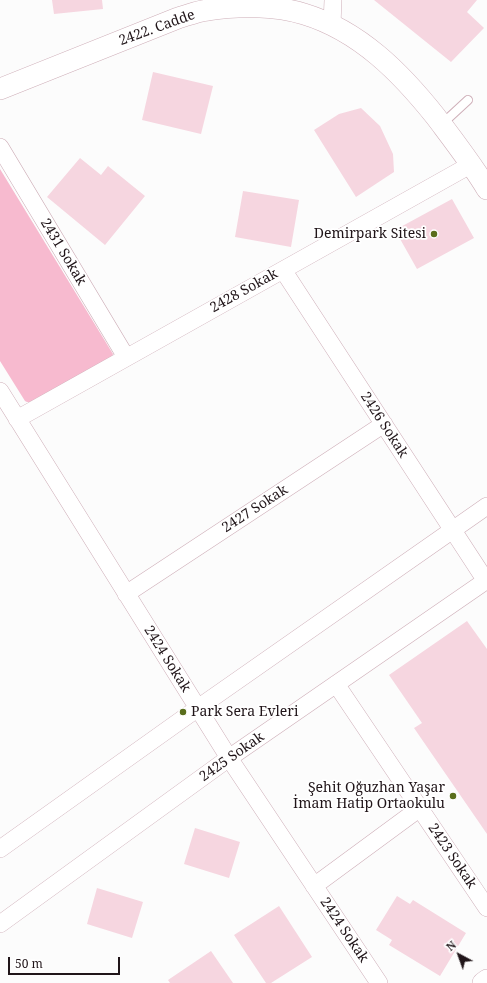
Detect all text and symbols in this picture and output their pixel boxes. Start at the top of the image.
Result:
street label: 2422. Cadde [117,6,197,50]
street label: 2431 Sokak [37,216,89,288]
place label: Demirpark Sitesi [314,226,426,242]
marker: Demirpark Sitesi [429,229,439,239]
street label: 2428 Sokak [207,265,281,317]
street label: 2426 Sokak [357,389,411,461]
street label: 2427 Sokak [219,482,291,536]
street label: 2424 Sokak [140,623,194,695]
place label: Park Sera Evleri [191,704,298,720]
marker: Park Sera Evleri [178,707,188,717]
street label: 2425 Sokak [197,729,267,785]
place label: Şehit Oğuzhan Yaşar İmam Hatip Ortaokulu [293,780,445,812]
marker: Şehit Oğuzhan Yaşar İmam Hatip Ortaokulu [448,791,458,801]
street label: 2423 Sokak [424,820,480,892]
street label: 2424 Sokak [316,894,372,966]
north arrow [439,935,479,975]
text: N [443,937,459,954]
scale bar [10,949,122,975]
text: 50 m [15,955,43,972]

